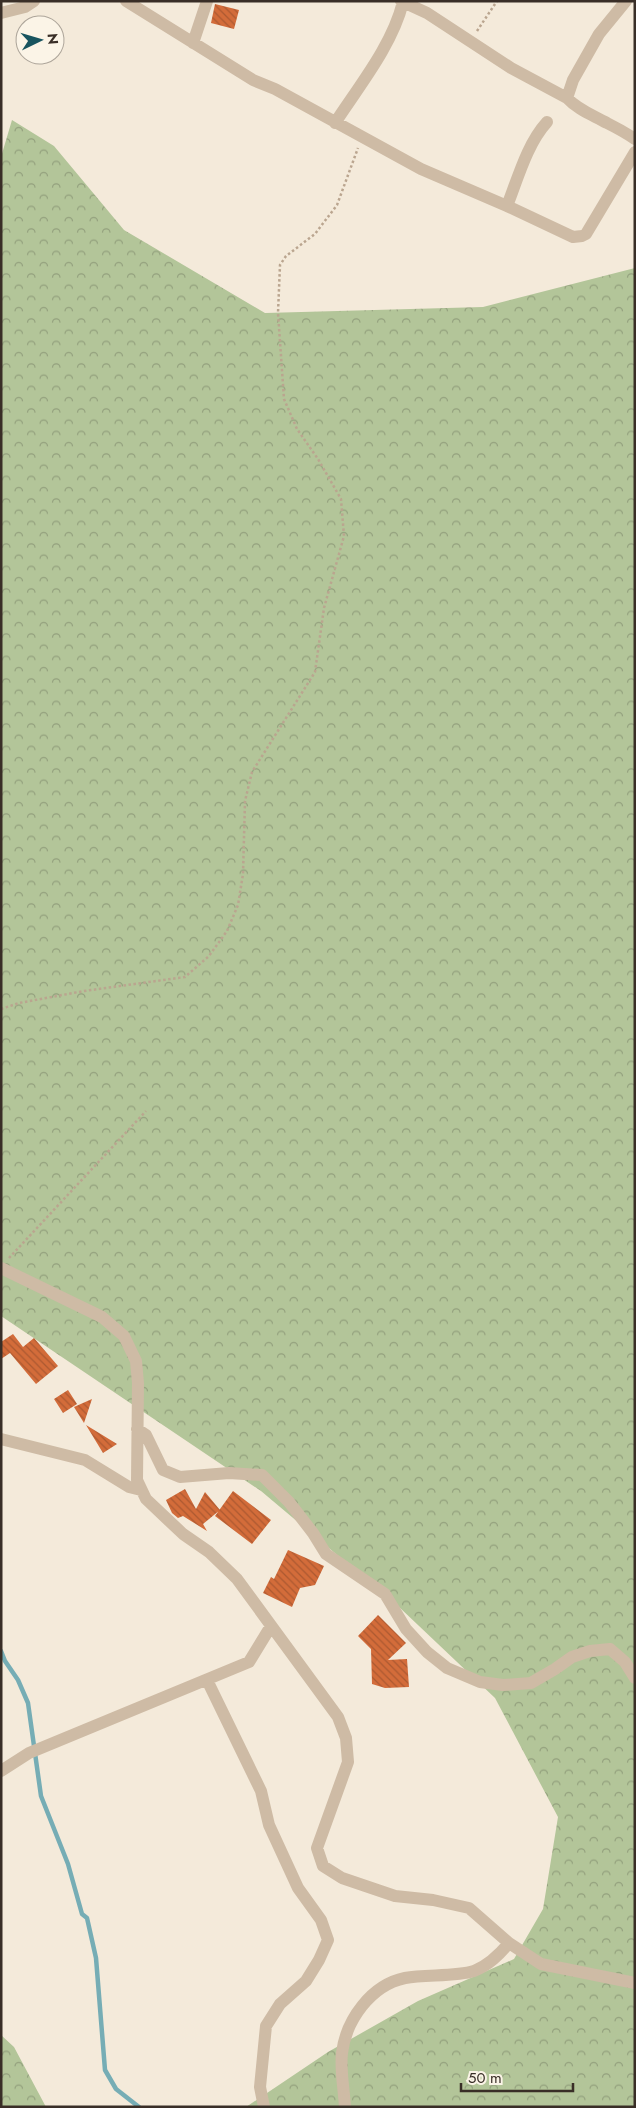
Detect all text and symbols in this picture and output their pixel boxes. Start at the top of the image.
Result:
north arrow [15,15,65,65]
text: N [43,32,63,45]
scale bar [461,2060,574,2092]
text: 50 m [468,2067,502,2089]

